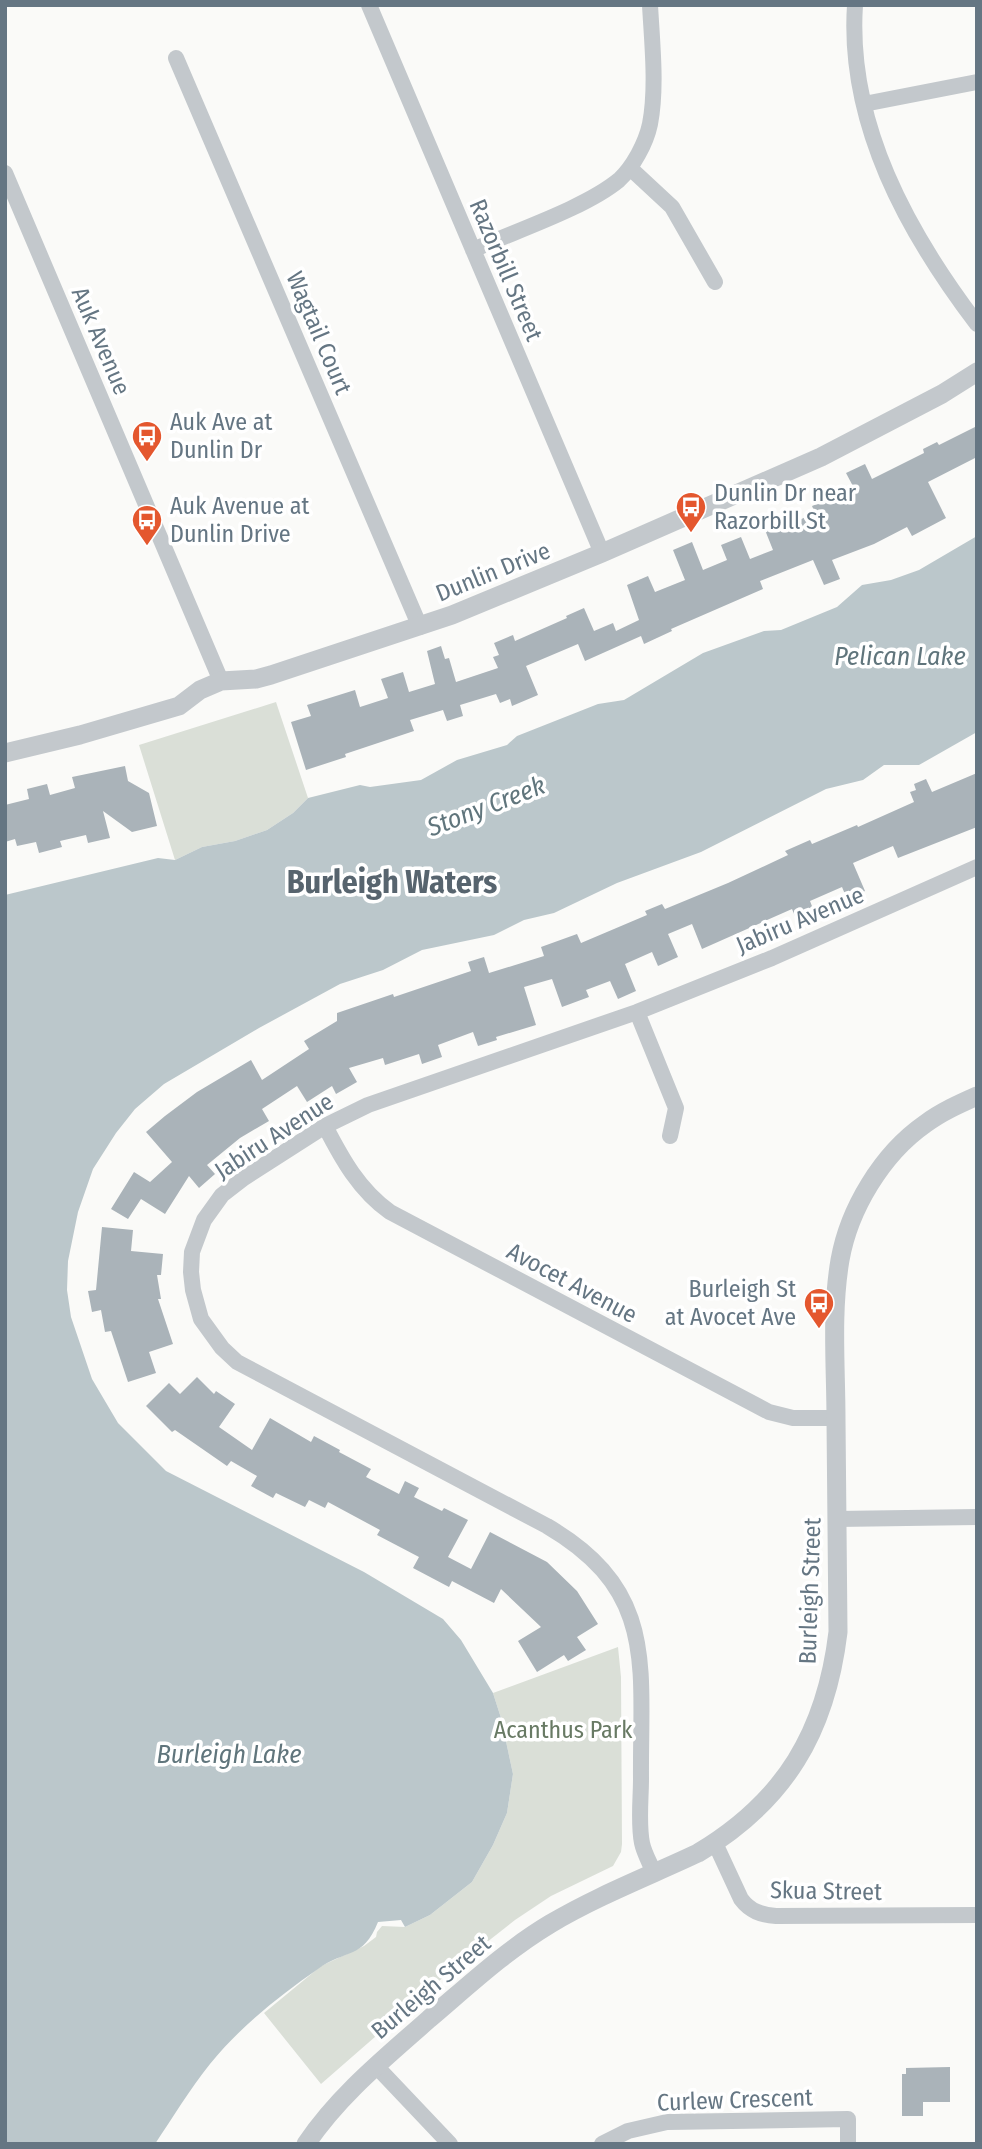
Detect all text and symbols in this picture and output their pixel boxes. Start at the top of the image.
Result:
street label: Razorbill Street [464,195,548,345]
street label: Wagtail Court [281,267,357,399]
street label: Auk Avenue [66,283,136,399]
place label: Auk Ave at Dunlin Dr [170,408,272,464]
bus stop icon: Auk Ave at Dunlin Dr [130,419,164,463]
place label: Dunlin Dr near Razorbill St [714,479,857,535]
bus stop icon: Dunlin Dr near Razorbill St [674,490,708,534]
place label: Auk Avenue at Dunlin Drive [170,492,310,548]
bus stop icon: Auk Avenue at Dunlin Drive [130,503,164,547]
street label: Dunlin Drive [432,536,554,608]
water label: Pelican Lake [834,641,966,672]
water label: Stony Creek [422,770,550,843]
district label: Burleigh Waters [287,863,497,901]
street label: Jabiru Avenue [732,881,868,959]
street label: Jabiru Avenue [209,1087,339,1185]
street label: Avocet Avenue [502,1237,642,1329]
place label: Burleigh St at Avocet Ave [665,1275,796,1331]
bus stop icon: Burleigh St at Avocet Ave [802,1286,836,1330]
street label: Burleigh Street [793,1517,827,1665]
park label: Acanthus Park [494,1716,633,1744]
water label: Burleigh Lake [157,1739,301,1770]
street label: Skua Street [770,1876,882,1906]
street label: Burleigh Street [366,1929,496,2045]
street label: Curlew Crescent [657,2083,814,2117]

